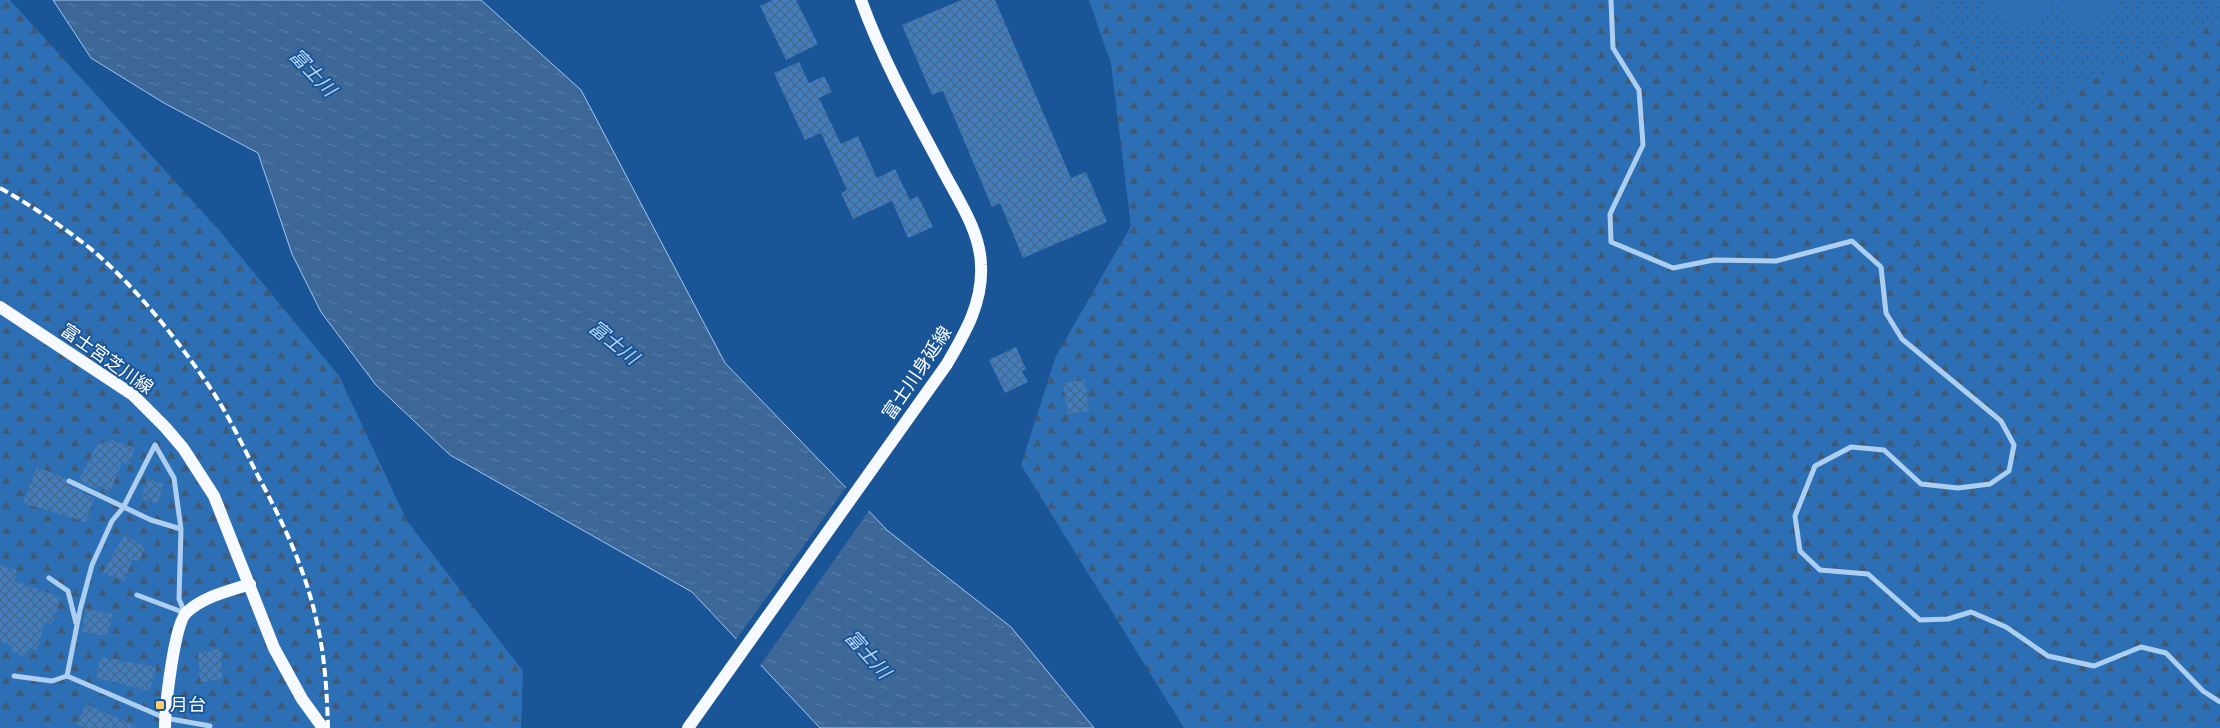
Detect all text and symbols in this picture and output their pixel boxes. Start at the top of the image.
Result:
water label: 富士川 [285,44,342,102]
water label: 富士川 [585,316,645,370]
street label: 富士宮芝川線 [57,319,158,398]
street label: 富士川身延線 [878,322,955,423]
water label: 富士川 [841,625,897,684]
place label: 月台 [170,694,206,715]
marker: 月台 [154,699,166,711]

